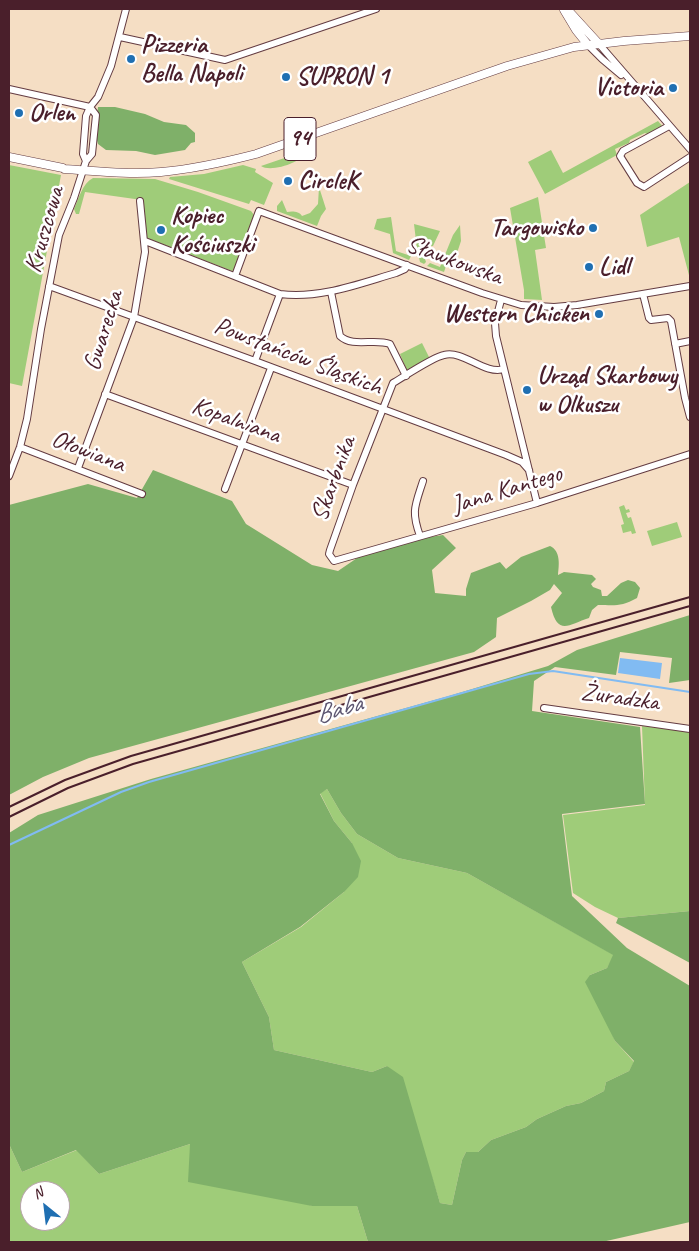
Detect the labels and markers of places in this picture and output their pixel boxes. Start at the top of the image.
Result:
place label: Pizzeria Bella Napoli [141,30,242,89]
marker: Pizzeria Bella Napoli [125,53,137,65]
place label: SUPRON 1 [296,62,389,92]
marker: SUPRON 1 [280,71,292,83]
place label: Victoria [594,73,663,103]
marker: Victoria [667,82,679,94]
place label: Orlen [29,98,75,128]
marker: Orlen [13,107,25,119]
place label: CircleK [298,166,358,196]
marker: CircleK [282,175,294,187]
place label: Kopiec Kościuszki [171,201,254,260]
place label: Targowisko [491,213,583,243]
marker: Targowisko [587,222,599,234]
marker: Kopiec Kościuszki [155,224,167,236]
place label: Lidl [599,252,629,282]
marker: Lidl [583,261,595,273]
place label: Western Chicken [444,299,589,329]
marker: Western Chicken [593,308,605,320]
place label: Urząd Skarbowy w Olkuszu [537,361,677,420]
marker: Urząd Skarbowy w Olkuszu [521,384,533,396]

